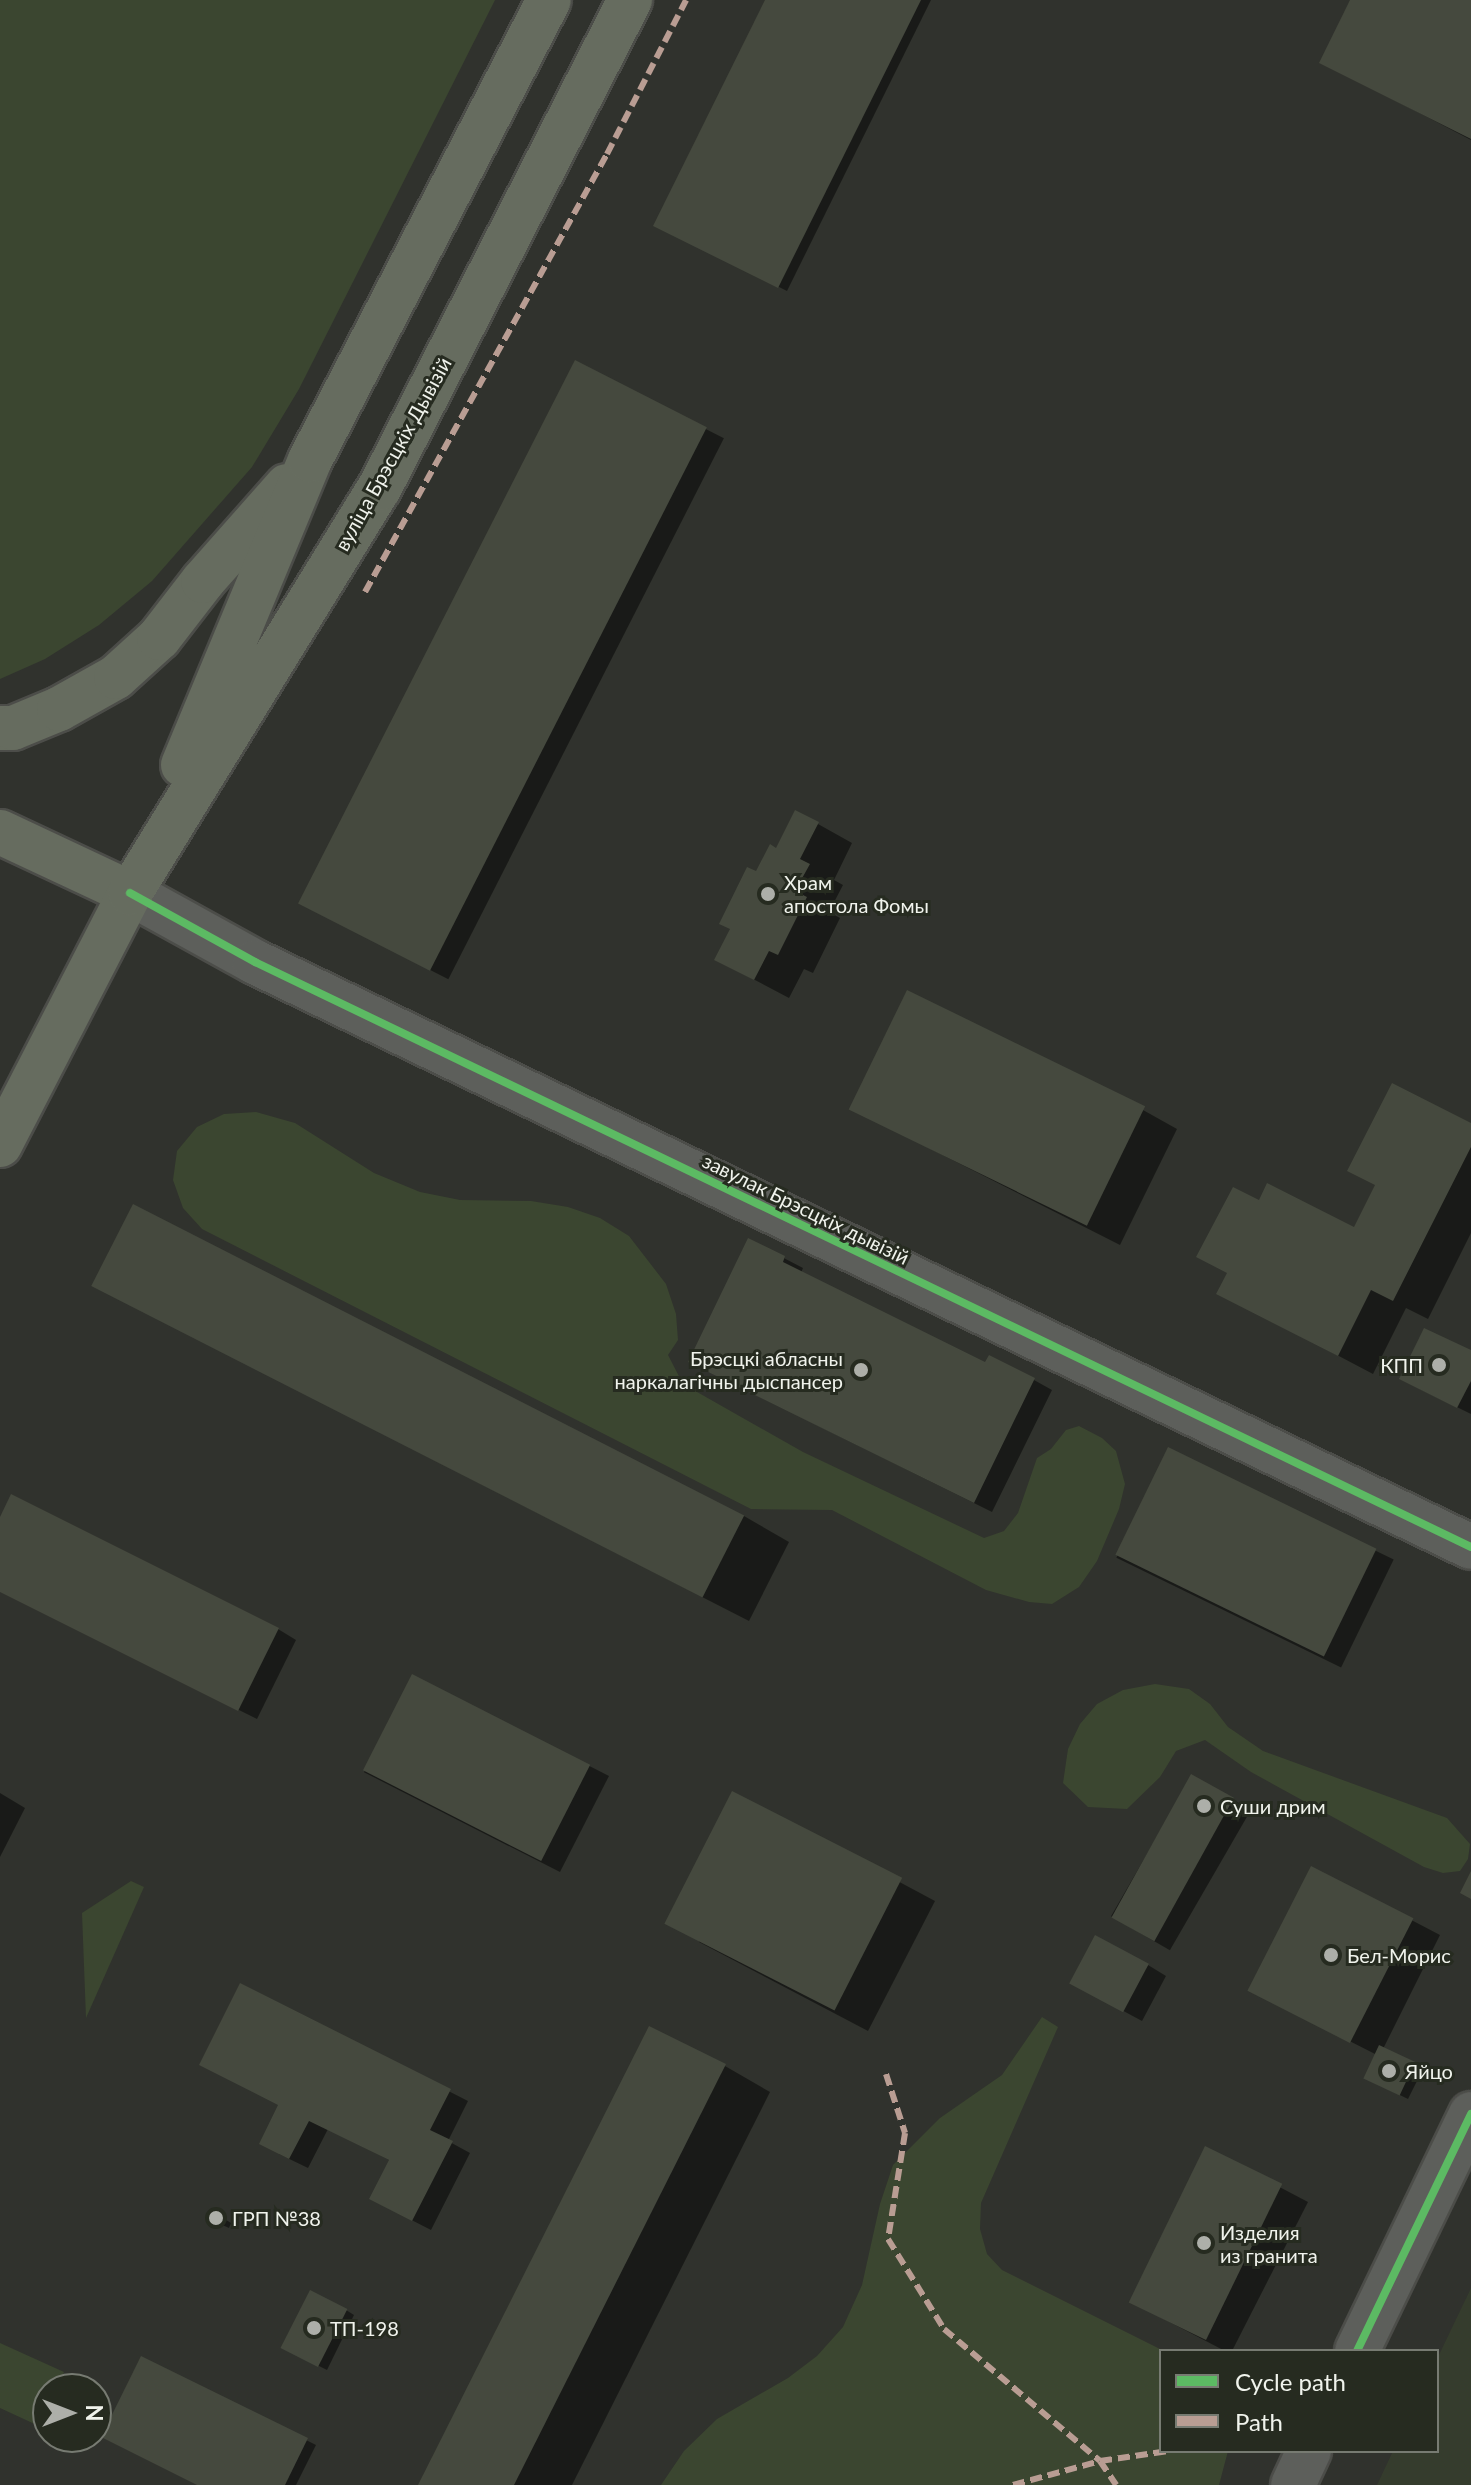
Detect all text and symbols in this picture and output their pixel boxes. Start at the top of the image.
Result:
street label: вуліца Брэсцкіх Дывізій [330,353,456,555]
place label: Храм апостола Фомы [784,870,929,917]
marker: Храм апостола Фомы [759,885,777,903]
street label: завулак Брэсцкіх дывізій [699,1149,913,1269]
place label: Брэсцкі абласны наркалагічны дыспансер [615,1346,843,1393]
place label: КПП [1380,1353,1423,1377]
marker: КПП [1430,1356,1448,1374]
marker: Брэсцкі абласны наркалагічны дыспансер [850,1359,872,1381]
place label: Суши дрим [1220,1794,1326,1818]
marker: Суши дрим [1195,1797,1213,1815]
place label: Бел-Морис [1347,1943,1451,1967]
marker: Бел-Морис [1322,1946,1340,1964]
place label: Яйцо [1405,2059,1453,2083]
marker: Яйцо [1380,2062,1398,2080]
place label: ГРП №38 [232,2206,321,2230]
marker: ГРП №38 [207,2209,225,2227]
place label: Изделия из гранита [1220,2220,1318,2267]
marker: Изделия из гранита [1195,2234,1213,2252]
place label: ТП-198 [330,2316,399,2340]
marker: ТП-198 [305,2319,323,2337]
legend [1159,2349,1439,2453]
text: Cycle path [1235,2367,1346,2396]
north arrow [32,2373,112,2453]
text: N [81,2405,108,2421]
text: Path [1235,2407,1283,2436]

